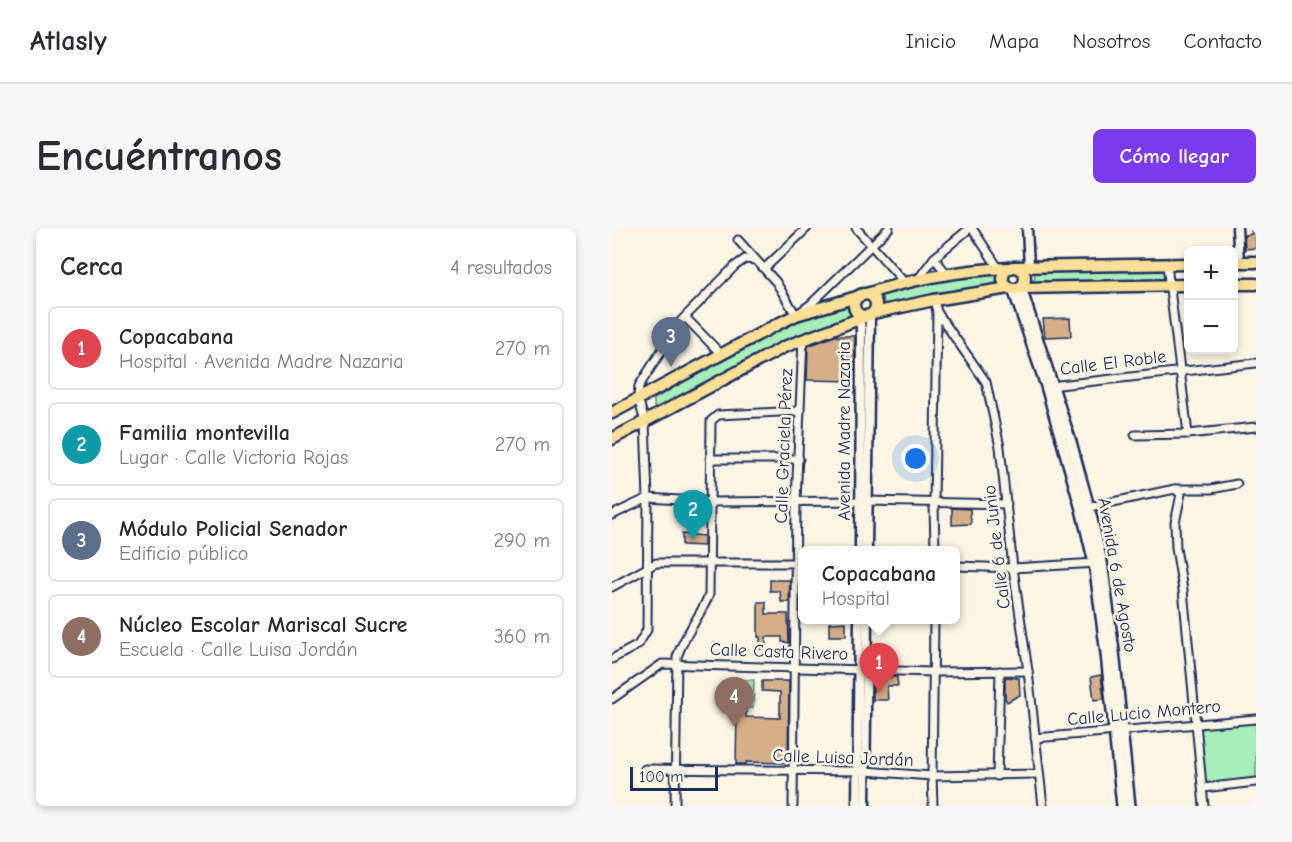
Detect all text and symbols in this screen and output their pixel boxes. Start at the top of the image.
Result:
text: Atlasly [30,25,107,57]
text: Inicio [905,29,956,53]
text: Mapa [989,29,1039,53]
text: Nosotros [1072,29,1151,53]
text: Contacto [1184,29,1262,53]
button: Cómo llegar [1093,129,1256,183]
text: Encuéntranos [36,132,282,181]
map controls [1184,246,1238,354]
button: + [1184,246,1238,300]
text: Cerca [60,252,124,282]
text: 4 resultados [450,256,552,279]
button: − [1184,300,1238,354]
pin: 3 [652,318,690,367]
text: Copacabana [119,324,234,350]
text: 1 [78,337,85,360]
text: 270 m [495,337,550,360]
street label: Avenida Madre Nazaria [834,341,855,521]
street label: Calle El Roble [1059,346,1167,380]
text: Hospital · Avenida Madre Nazaria [119,350,404,373]
street label: Calle Graciela Pérez [771,368,797,524]
text: Familia montevilla [119,420,290,446]
text: 2 [77,433,86,456]
text: 270 m [495,433,550,456]
your location [901,444,930,473]
text: Lugar · Calle Victoria Rojas [119,446,348,469]
street label: Calle 6 de Junio [979,484,1015,610]
pin: 2 [674,490,712,540]
street label: Avenida 6 de Agosto [1093,496,1141,654]
text: Módulo Policial Senador [119,516,347,542]
text: 3 [77,529,86,552]
text: 290 m [494,529,550,552]
text: Edificio público [119,542,248,565]
popup [798,546,960,624]
text: Copacabana [822,561,936,587]
text: Hospital [822,587,890,610]
text: Núcleo Escolar Mariscal Sucre [119,612,407,638]
text: 4 [77,625,86,648]
text: 360 m [494,625,550,648]
text: Escuela · Calle Luisa Jordán [119,638,358,661]
street label: Calle Casta Rivero [709,639,849,665]
pin: 1 [860,644,898,693]
pin: 4 [714,678,754,727]
street label: Calle Lucio Montero [1066,696,1222,730]
street label: Calle Luisa Jordán [772,745,914,771]
scale bar [630,764,718,792]
text: 100 m [639,768,683,786]

